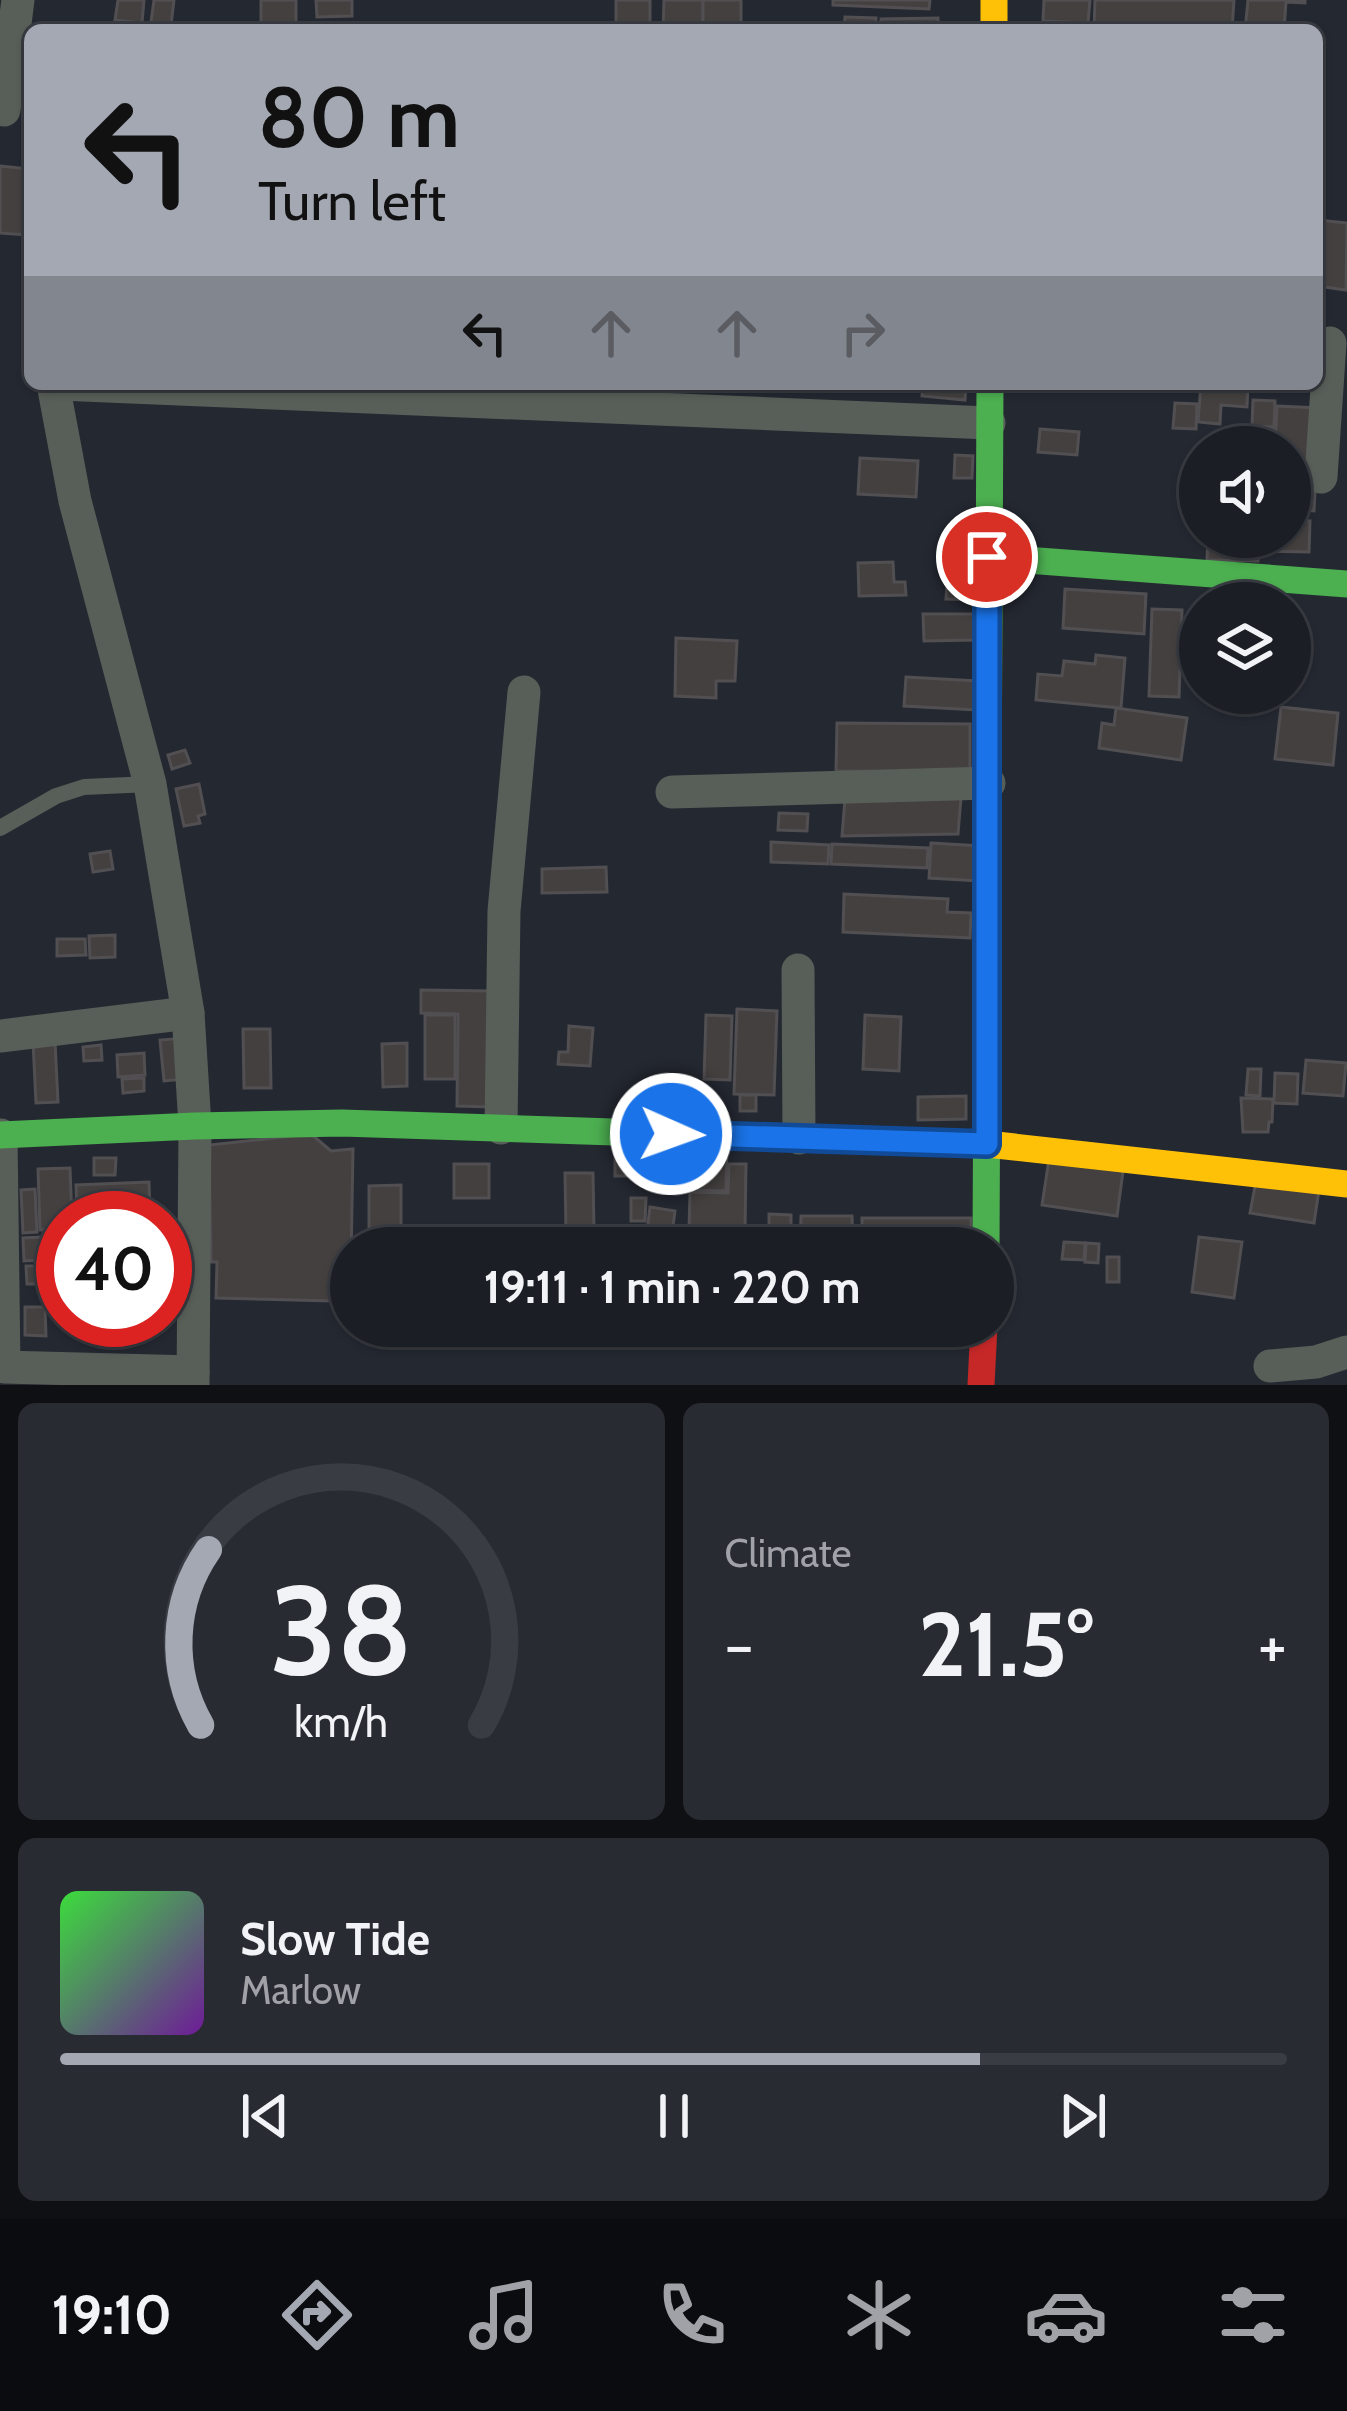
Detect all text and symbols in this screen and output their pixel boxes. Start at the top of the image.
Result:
text: 80 m [258,66,460,168]
icon: left [60,72,216,228]
text: Turn left [258,168,446,234]
icon: left [452,300,518,366]
icon: ahead [578,300,644,366]
icon: ahead [704,300,770,366]
icon: right [830,300,896,366]
map controls [1179,426,1311,714]
button: sound [1179,426,1311,558]
pin [936,506,1038,608]
icon: arrive [954,524,1020,590]
button: layers [1179,582,1311,714]
position arrow [608,1071,734,1197]
speed limit sign: 40 [36,1191,192,1347]
text: 19:11 · 1 min · 220 m [484,1260,860,1314]
text: Climate [725,1529,851,1577]
text: 38 [270,1554,413,1705]
text: 21.5° [918,1589,1093,1699]
text: − [725,1604,754,1685]
text: + [1258,1604,1287,1685]
text: km/h [294,1695,388,1747]
text: Slow Tide [240,1912,430,1966]
text: Marlow [240,1966,361,2014]
icon: previous [232,2083,298,2149]
icon: pause [641,2083,707,2149]
icon: next [1050,2083,1116,2149]
icon: directions [275,2273,359,2357]
icon: music [462,2273,546,2357]
icon: phone [650,2273,734,2357]
icon: climate [837,2273,921,2357]
icon: car [1024,2273,1108,2357]
icon: filters [1211,2273,1295,2357]
text: 19:10 [52,2282,172,2348]

